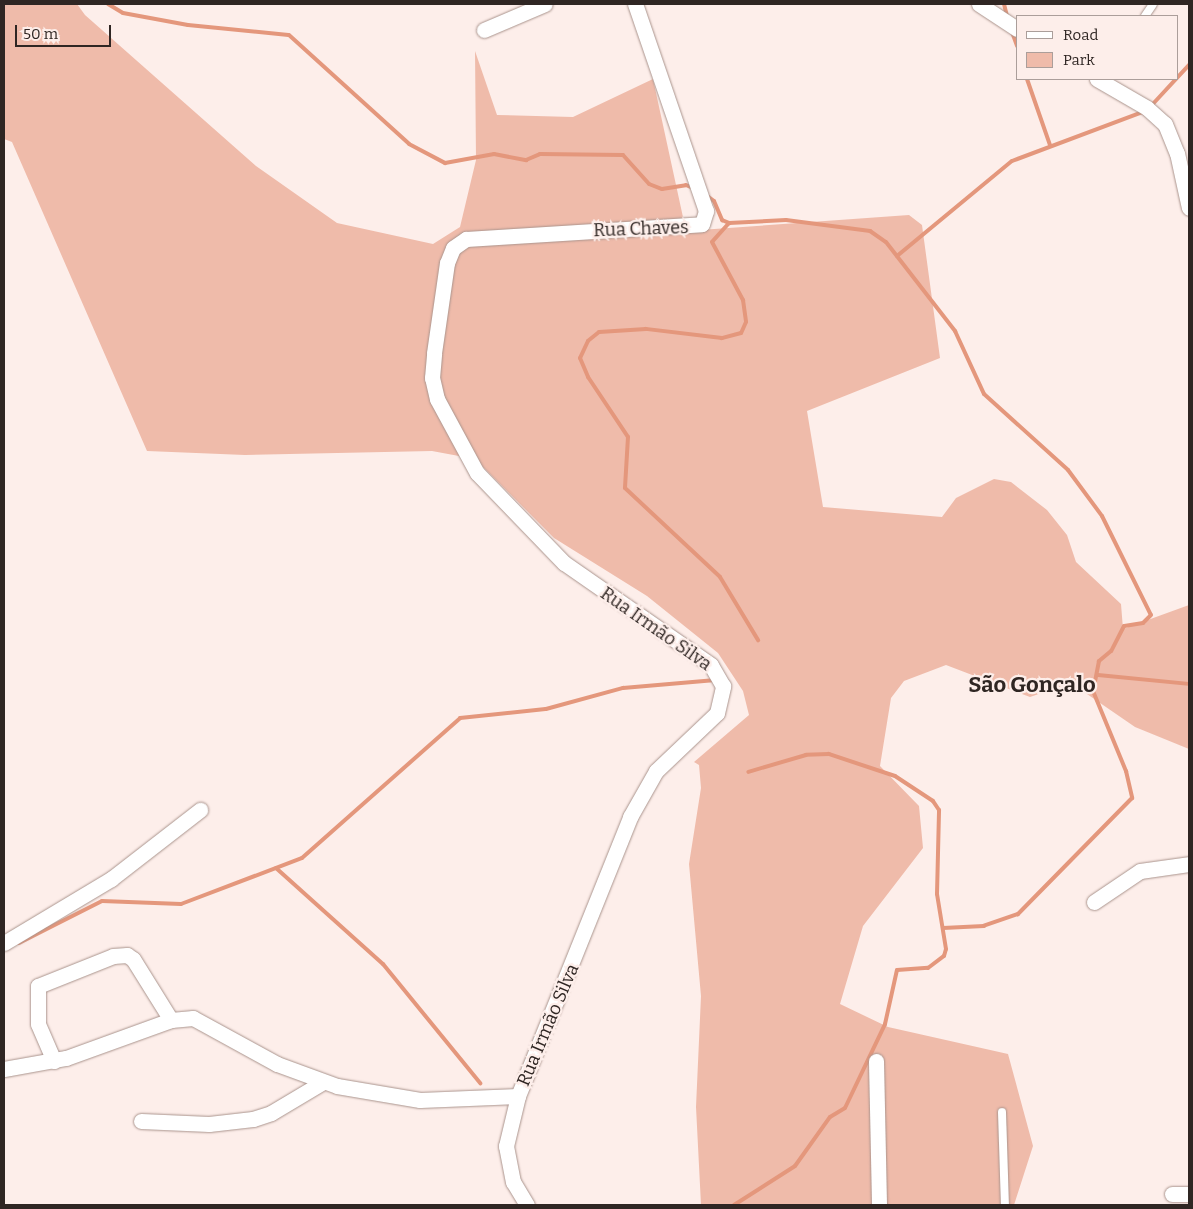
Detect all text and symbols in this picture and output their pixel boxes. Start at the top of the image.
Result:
scale bar [18,15,114,47]
legend [1016,15,1178,80]
text: 50 m [23,25,58,43]
text: Road [1063,26,1098,44]
text: Park [1063,51,1095,69]
street label: Rua Chaves [593,217,689,241]
street label: Rua Irmão Silva [596,583,716,675]
district label: São Gonçalo [968,672,1096,698]
street label: Rua Irmão Silva [513,961,583,1089]

